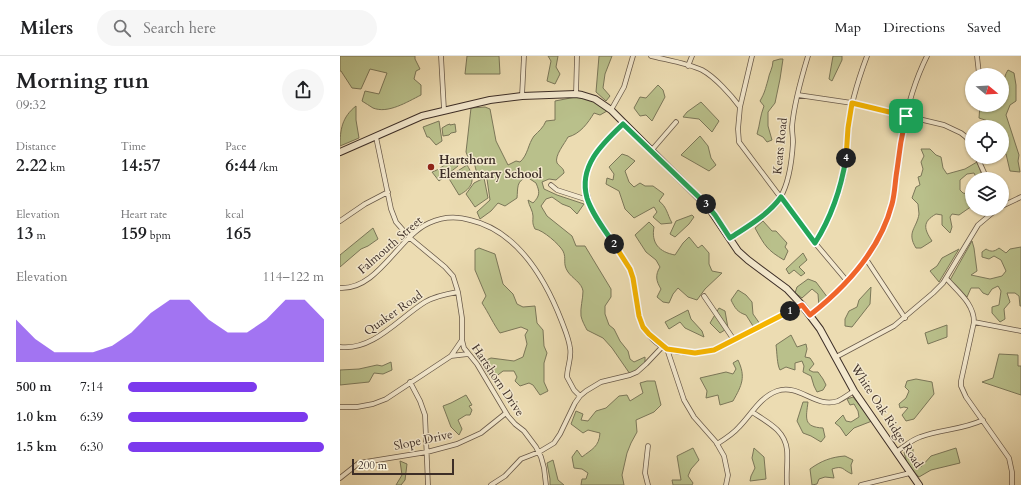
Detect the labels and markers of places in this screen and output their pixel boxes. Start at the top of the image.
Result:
pin [889,99,923,133]
pin: 4 [836,148,856,168]
place label: Hartshorn Elementary School [439,152,542,182]
marker: Hartshorn Elementary School [426,162,436,172]
pin: 3 [696,194,716,214]
pin: 2 [604,234,624,254]
pin: 1 [780,301,800,321]

